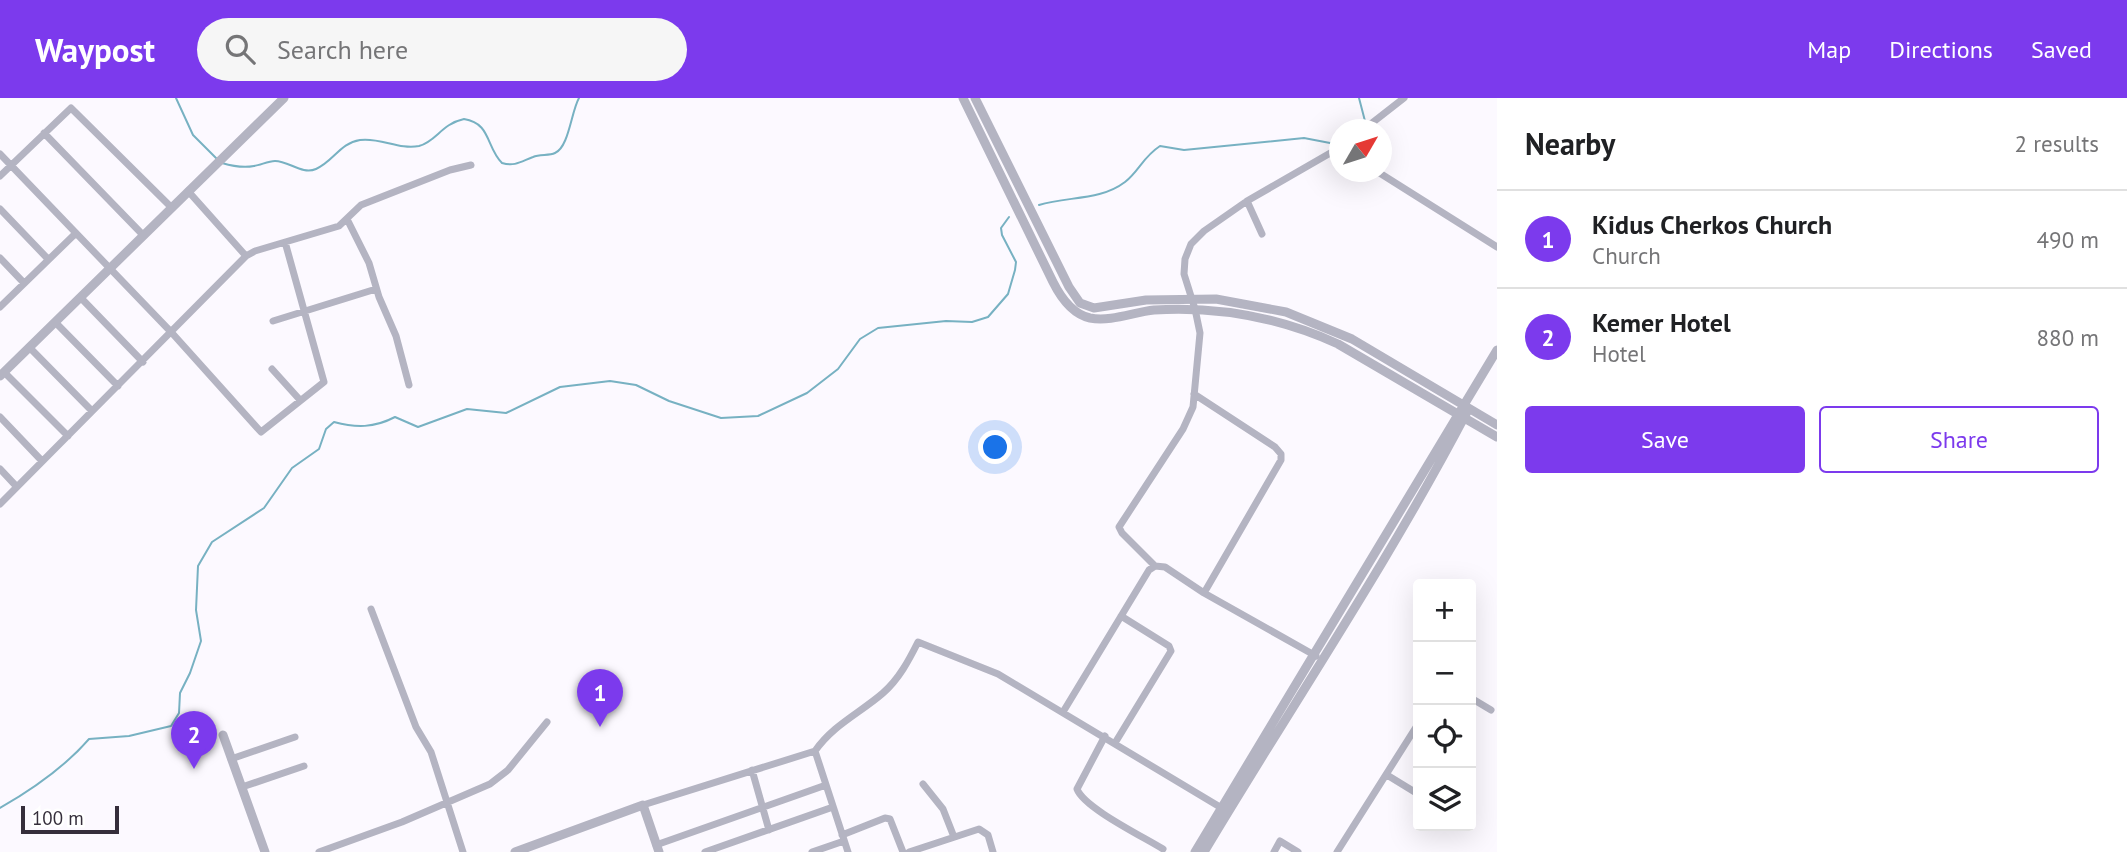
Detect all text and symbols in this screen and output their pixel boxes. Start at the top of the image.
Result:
search box [197,18,687,81]
text: Waypost [35,28,155,71]
icon: search [221,30,259,68]
text: Search here [277,33,408,66]
text: Map [1807,34,1851,65]
text: Directions [1889,34,1993,65]
text: Saved [2031,34,2092,65]
north arrow [1329,119,1392,182]
text: Nearby [1525,124,1615,163]
text: 2 results [2015,129,2099,158]
text: Kidus Cherkos Church [1592,208,1832,241]
text: 1 [1541,225,1555,254]
text: 490 m [2037,225,2099,254]
text: Church [1592,241,1661,270]
text: Kemer Hotel [1592,306,1731,339]
text: 2 [1541,323,1555,352]
text: 880 m [2037,323,2099,352]
text: Hotel [1592,339,1646,368]
button: Save [1525,406,1805,473]
button: Share [1819,406,2099,473]
your location [978,430,1012,464]
map controls [1413,579,1476,831]
button: + [1413,579,1476,642]
button: − [1413,642,1476,705]
pin: 1 [577,669,623,727]
button: locate [1413,705,1476,768]
pin: 2 [171,711,217,769]
button: layers [1413,768,1476,831]
scale bar [21,803,119,835]
text: 100 m [32,806,84,830]

